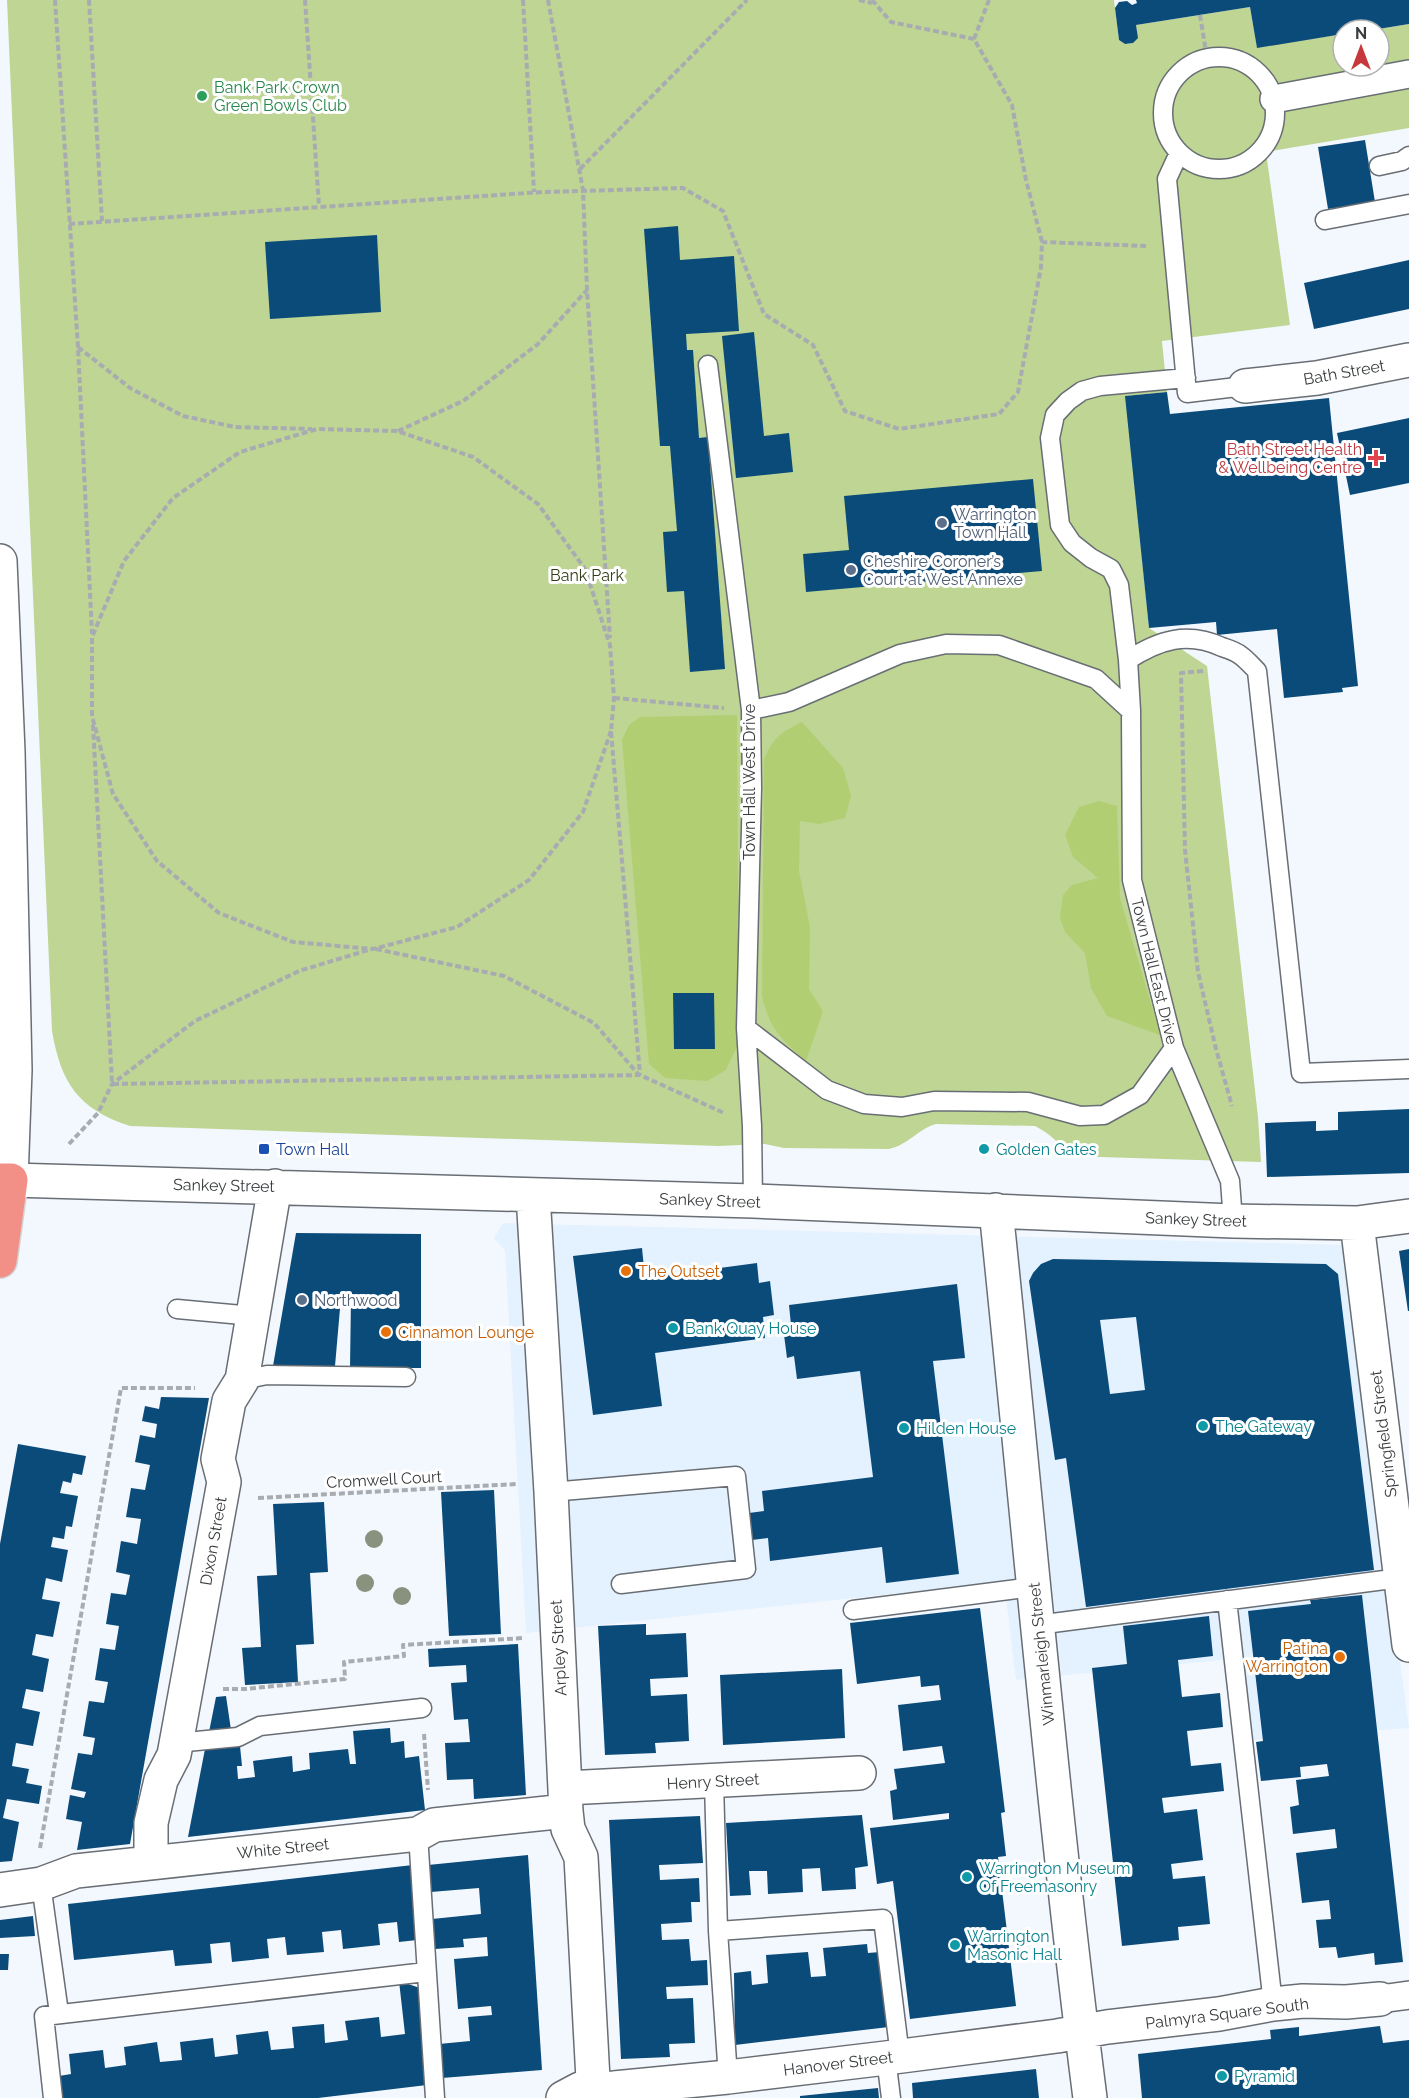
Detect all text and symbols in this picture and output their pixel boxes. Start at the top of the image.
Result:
north arrow [1331,18,1391,78]
text: N [1355,24,1367,43]
place label: Bank Park Crown Green Bowls Club [214,78,347,115]
marker: Bank Park Crown Green Bowls Club [195,89,209,103]
street label: Bath Street [1302,356,1387,389]
place label: Bath Street Health & Wellbeing Centre [1218,440,1362,477]
marker: Bath Street Health & Wellbeing Centre [1367,449,1385,467]
place label: Warrington Town Hall [954,505,1037,542]
marker: Warrington Town Hall [935,516,949,530]
place label: Cheshire Coroner’s Court at West Annexe [863,552,1023,589]
marker: Cheshire Coroner’s Court at West Annexe [844,563,858,577]
park label: Bank Park [550,566,624,585]
street label: Town Hall West Drive [740,704,759,860]
street label: Town Hall East Drive [1127,896,1182,1046]
place label: Town Hall [276,1140,349,1159]
place label: Golden Gates [996,1140,1097,1159]
marker: Town Hall [257,1142,271,1156]
marker: Golden Gates [977,1142,991,1156]
street label: Sankey Street [173,1175,276,1196]
street label: Sankey Street [659,1189,762,1212]
street label: Sankey Street [1145,1208,1248,1231]
place label: The Outset [638,1262,720,1281]
marker: The Outset [619,1264,633,1278]
place label: Northwood [314,1291,398,1310]
marker: Northwood [295,1293,309,1307]
place label: Bank Quay House [685,1319,816,1338]
marker: Bank Quay House [666,1321,680,1335]
place label: Cinnamon Lounge [398,1323,534,1342]
marker: Cinnamon Lounge [379,1325,393,1339]
street label: Springfield Street [1366,1369,1401,1499]
place label: The Gateway [1215,1417,1312,1436]
place label: Hilden House [916,1419,1016,1438]
marker: The Gateway [1196,1419,1210,1433]
marker: Hilden House [897,1421,911,1435]
street label: Cromwell Court [326,1467,443,1492]
street label: Dixon Street [196,1495,231,1587]
street label: Winmarleigh Street [1024,1581,1058,1726]
street label: Arpley Street [546,1599,571,1697]
place label: Patina Warrington [1245,1639,1328,1676]
marker: Patina Warrington [1333,1650,1347,1664]
street label: Henry Street [666,1770,760,1793]
street label: White Street [236,1834,331,1863]
place label: Warrington Museum Of Freemasonry [979,1859,1131,1896]
marker: Warrington Museum Of Freemasonry [960,1870,974,1884]
place label: Warrington Masonic Hall [967,1927,1062,1964]
marker: Warrington Masonic Hall [948,1938,962,1952]
street label: Palmyra Square South [1144,1994,1310,2033]
street label: Hanover Street [782,2047,895,2080]
place label: Pyramid [1234,2067,1295,2086]
marker: Pyramid [1215,2069,1229,2083]

